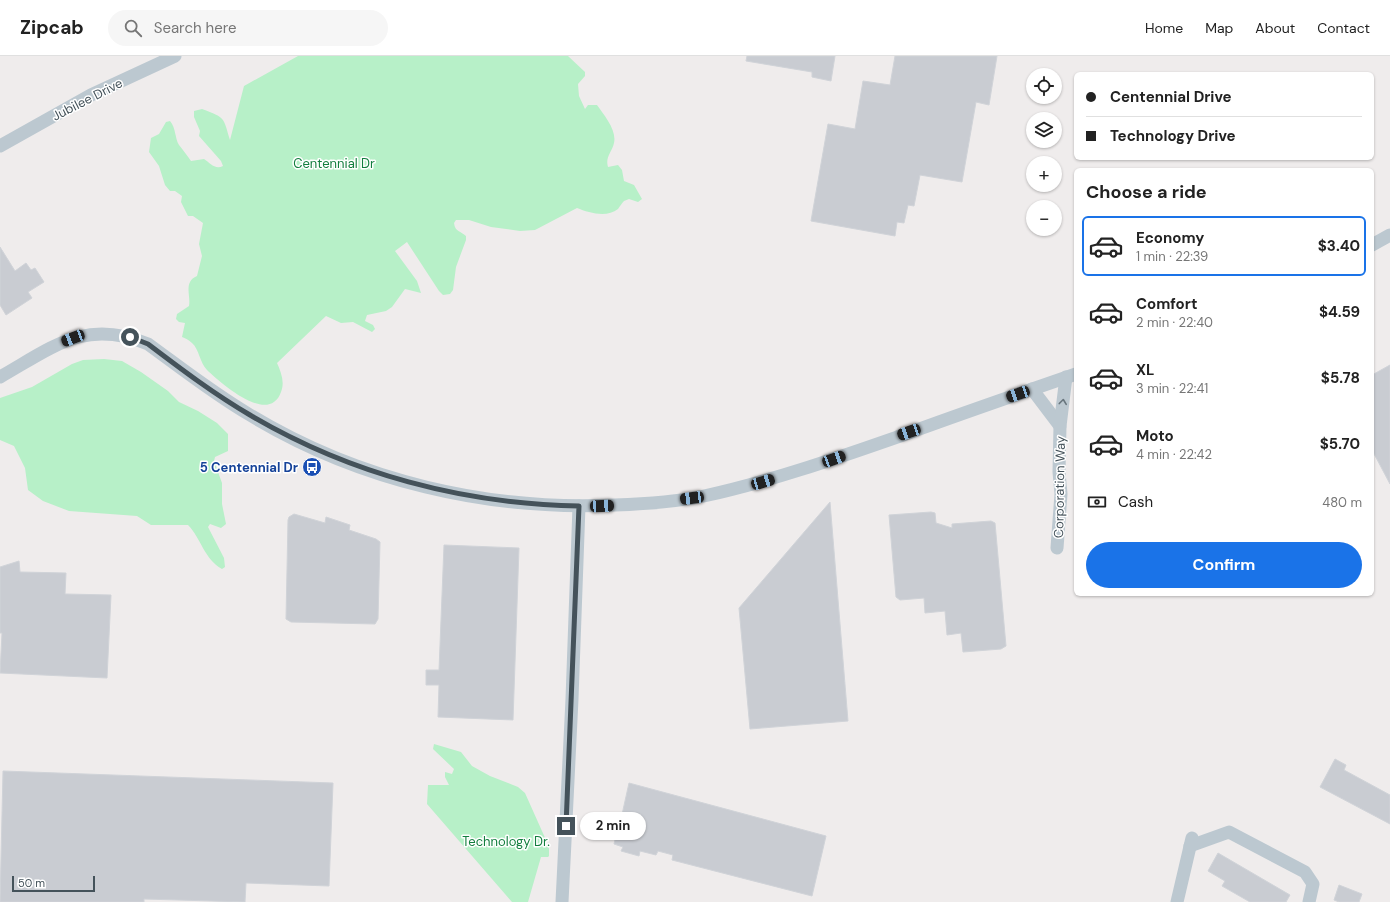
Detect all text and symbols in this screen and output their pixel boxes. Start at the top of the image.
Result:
search box [108,10,388,46]
text: Zipcab [20,15,84,40]
icon: search [122,17,144,39]
text: Search here [154,18,237,38]
text: Home [1145,19,1183,37]
text: Map [1205,19,1233,37]
text: About [1255,19,1295,37]
text: Contact [1317,19,1370,37]
map controls [1026,68,1062,236]
button: locate [1026,68,1062,104]
street label: Jubilee Drive [49,74,125,125]
text: Centennial Drive [1110,87,1232,107]
button: layers [1026,112,1062,148]
text: Technology Drive [1110,126,1236,146]
park label: Centennial Dr [293,155,375,172]
button: + [1026,156,1062,192]
text: Choose a ride [1086,180,1207,204]
button: − [1026,200,1062,236]
icon: car [1088,228,1124,264]
text: Economy [1136,228,1204,248]
text: $3.40 [1318,236,1360,256]
text: 1 min · 22:39 [1136,248,1208,265]
icon: car [1088,294,1124,330]
text: Comfort [1136,294,1197,314]
text: $4.59 [1319,302,1360,322]
text: 2 min · 22:40 [1136,314,1213,331]
car [60,328,86,348]
route start [121,328,139,346]
icon: car [1088,360,1124,396]
text: XL [1136,360,1154,380]
text: $5.78 [1321,368,1360,388]
text: 3 min · 22:41 [1136,380,1208,397]
car [1005,384,1031,404]
one-way arrow [1058,399,1067,405]
car [896,422,922,442]
icon: car [1088,426,1124,462]
text: Moto [1136,426,1174,446]
text: $5.70 [1320,434,1360,454]
street label: Corporation Way [1050,436,1069,538]
text: 4 min · 22:42 [1136,446,1212,463]
car [821,449,847,469]
bus stop icon: 5 Centennial Dr [301,456,323,478]
place label: 5 Centennial Dr [200,459,299,476]
car [750,473,776,491]
car [679,491,705,505]
icon: cash [1086,491,1108,513]
text: Cash [1118,492,1153,512]
text: 480 m [1322,494,1362,511]
car [590,499,614,513]
button: Confirm [1086,542,1362,588]
callout: 2 min [580,812,646,840]
route end [557,817,575,835]
text: 2 min [596,817,630,834]
park label: Technology Dr. [462,833,550,850]
scale bar [12,874,95,893]
text: 50 m [18,876,45,890]

